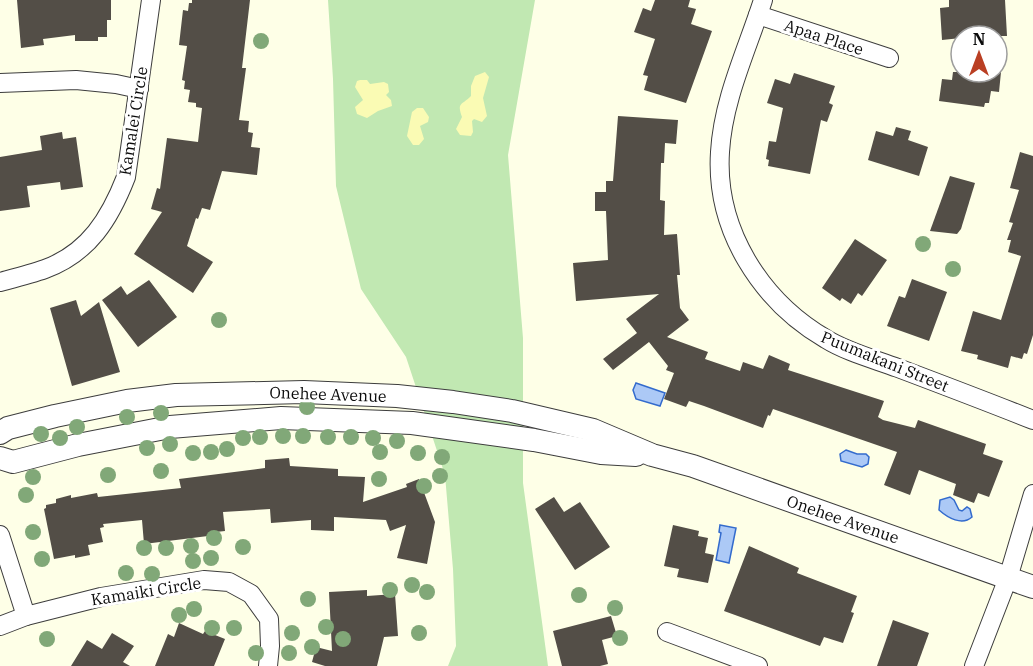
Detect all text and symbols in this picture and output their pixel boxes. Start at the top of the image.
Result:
street label: Apaa Place [782,15,866,59]
north arrow [949,24,1009,84]
text: N [973,29,985,49]
street label: Kamalei Circle [115,65,151,177]
street label: Puumakani Street [818,326,952,396]
street label: Onehee Avenue [269,382,387,406]
street label: Onehee Avenue [784,490,902,548]
street label: Kamaiki Circle [90,572,202,610]

